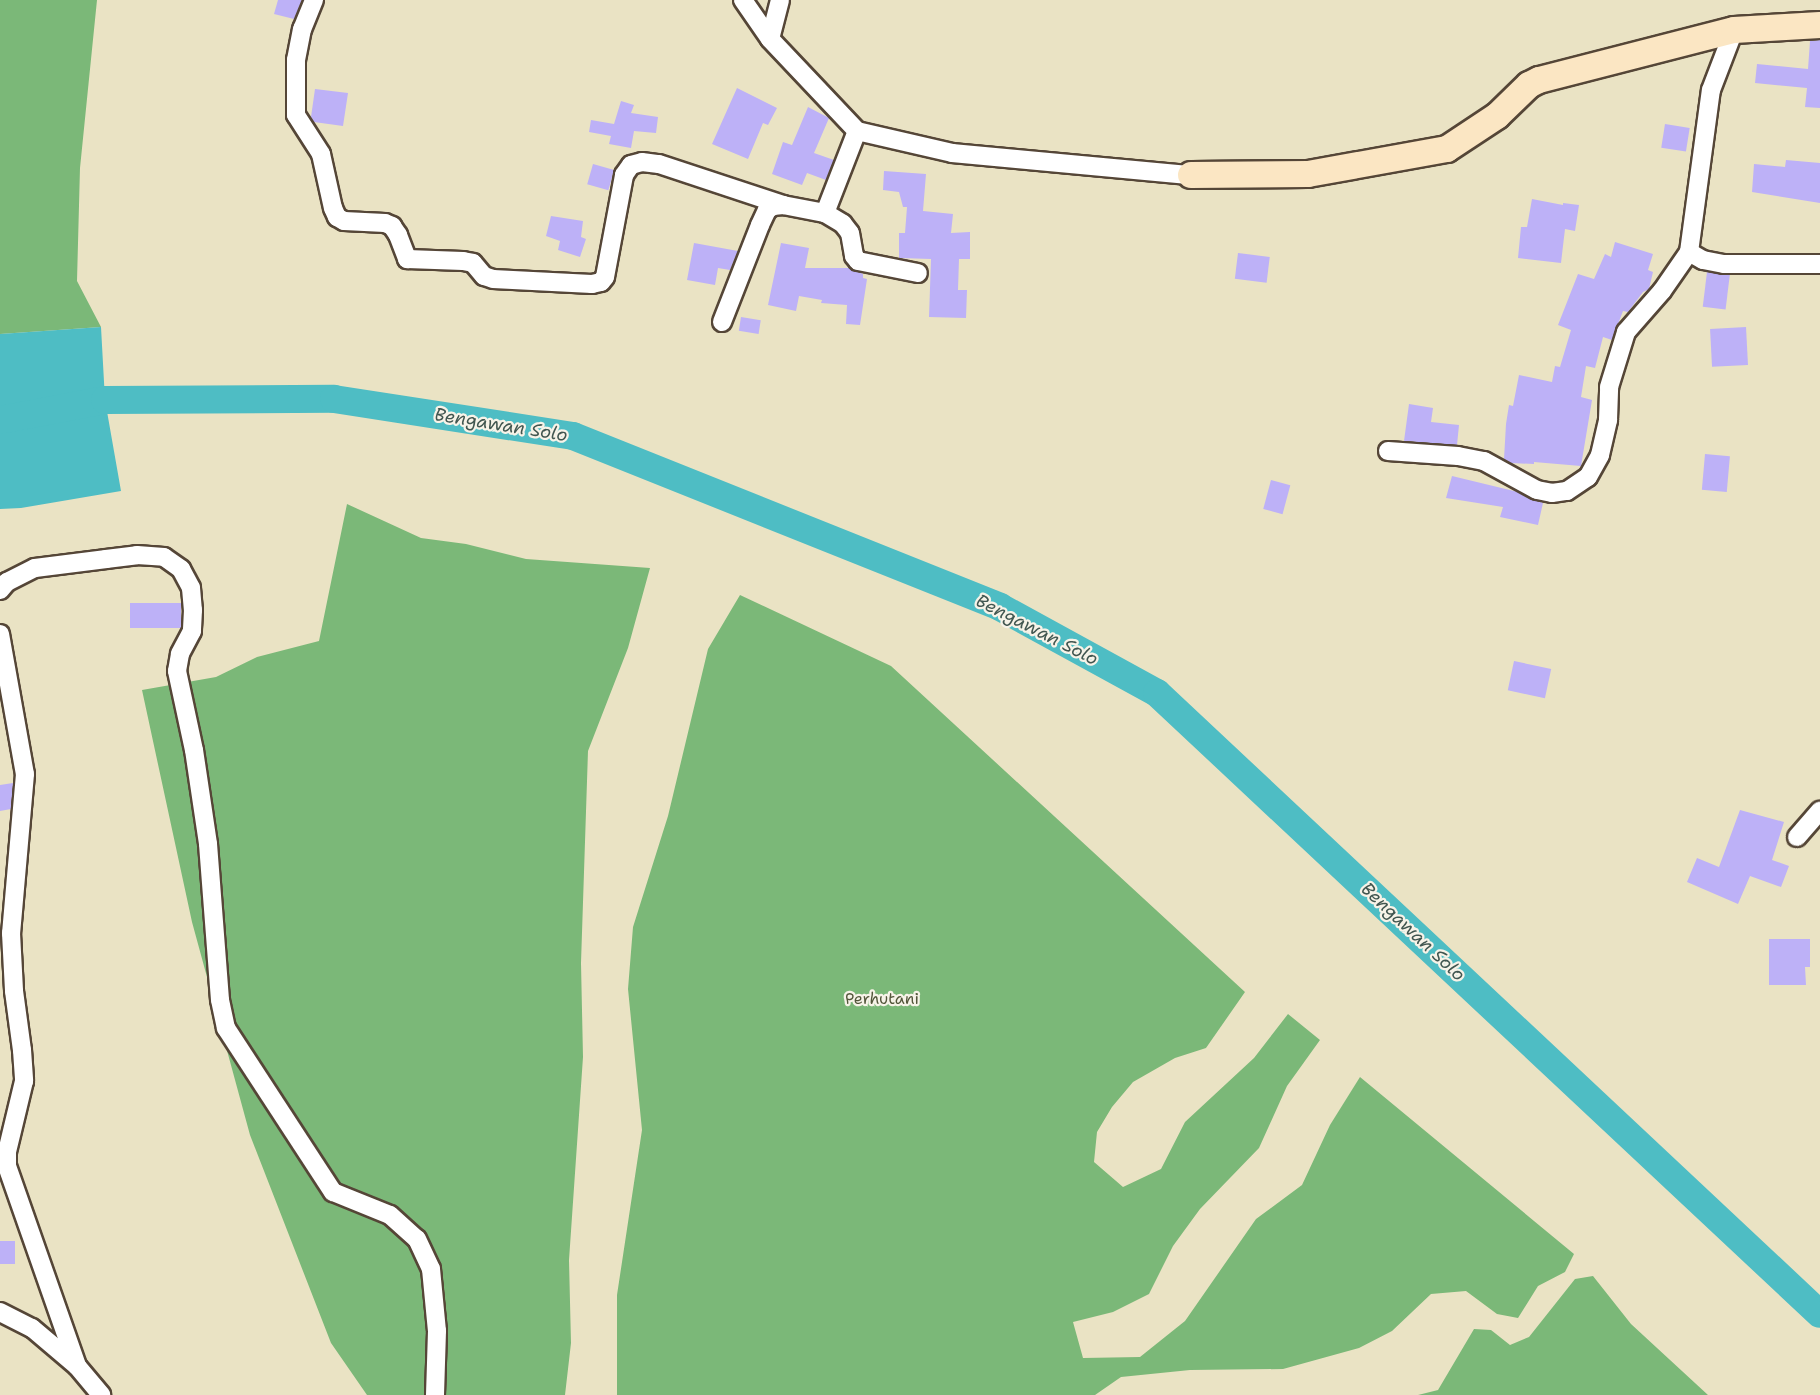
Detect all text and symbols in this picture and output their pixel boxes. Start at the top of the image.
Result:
water label: Bengawan Solo [433,404,569,446]
water label: Bengawan Solo [972,590,1102,670]
water label: Bengawan Solo [1357,878,1469,986]
park label: Perhutani [845,989,919,1009]

